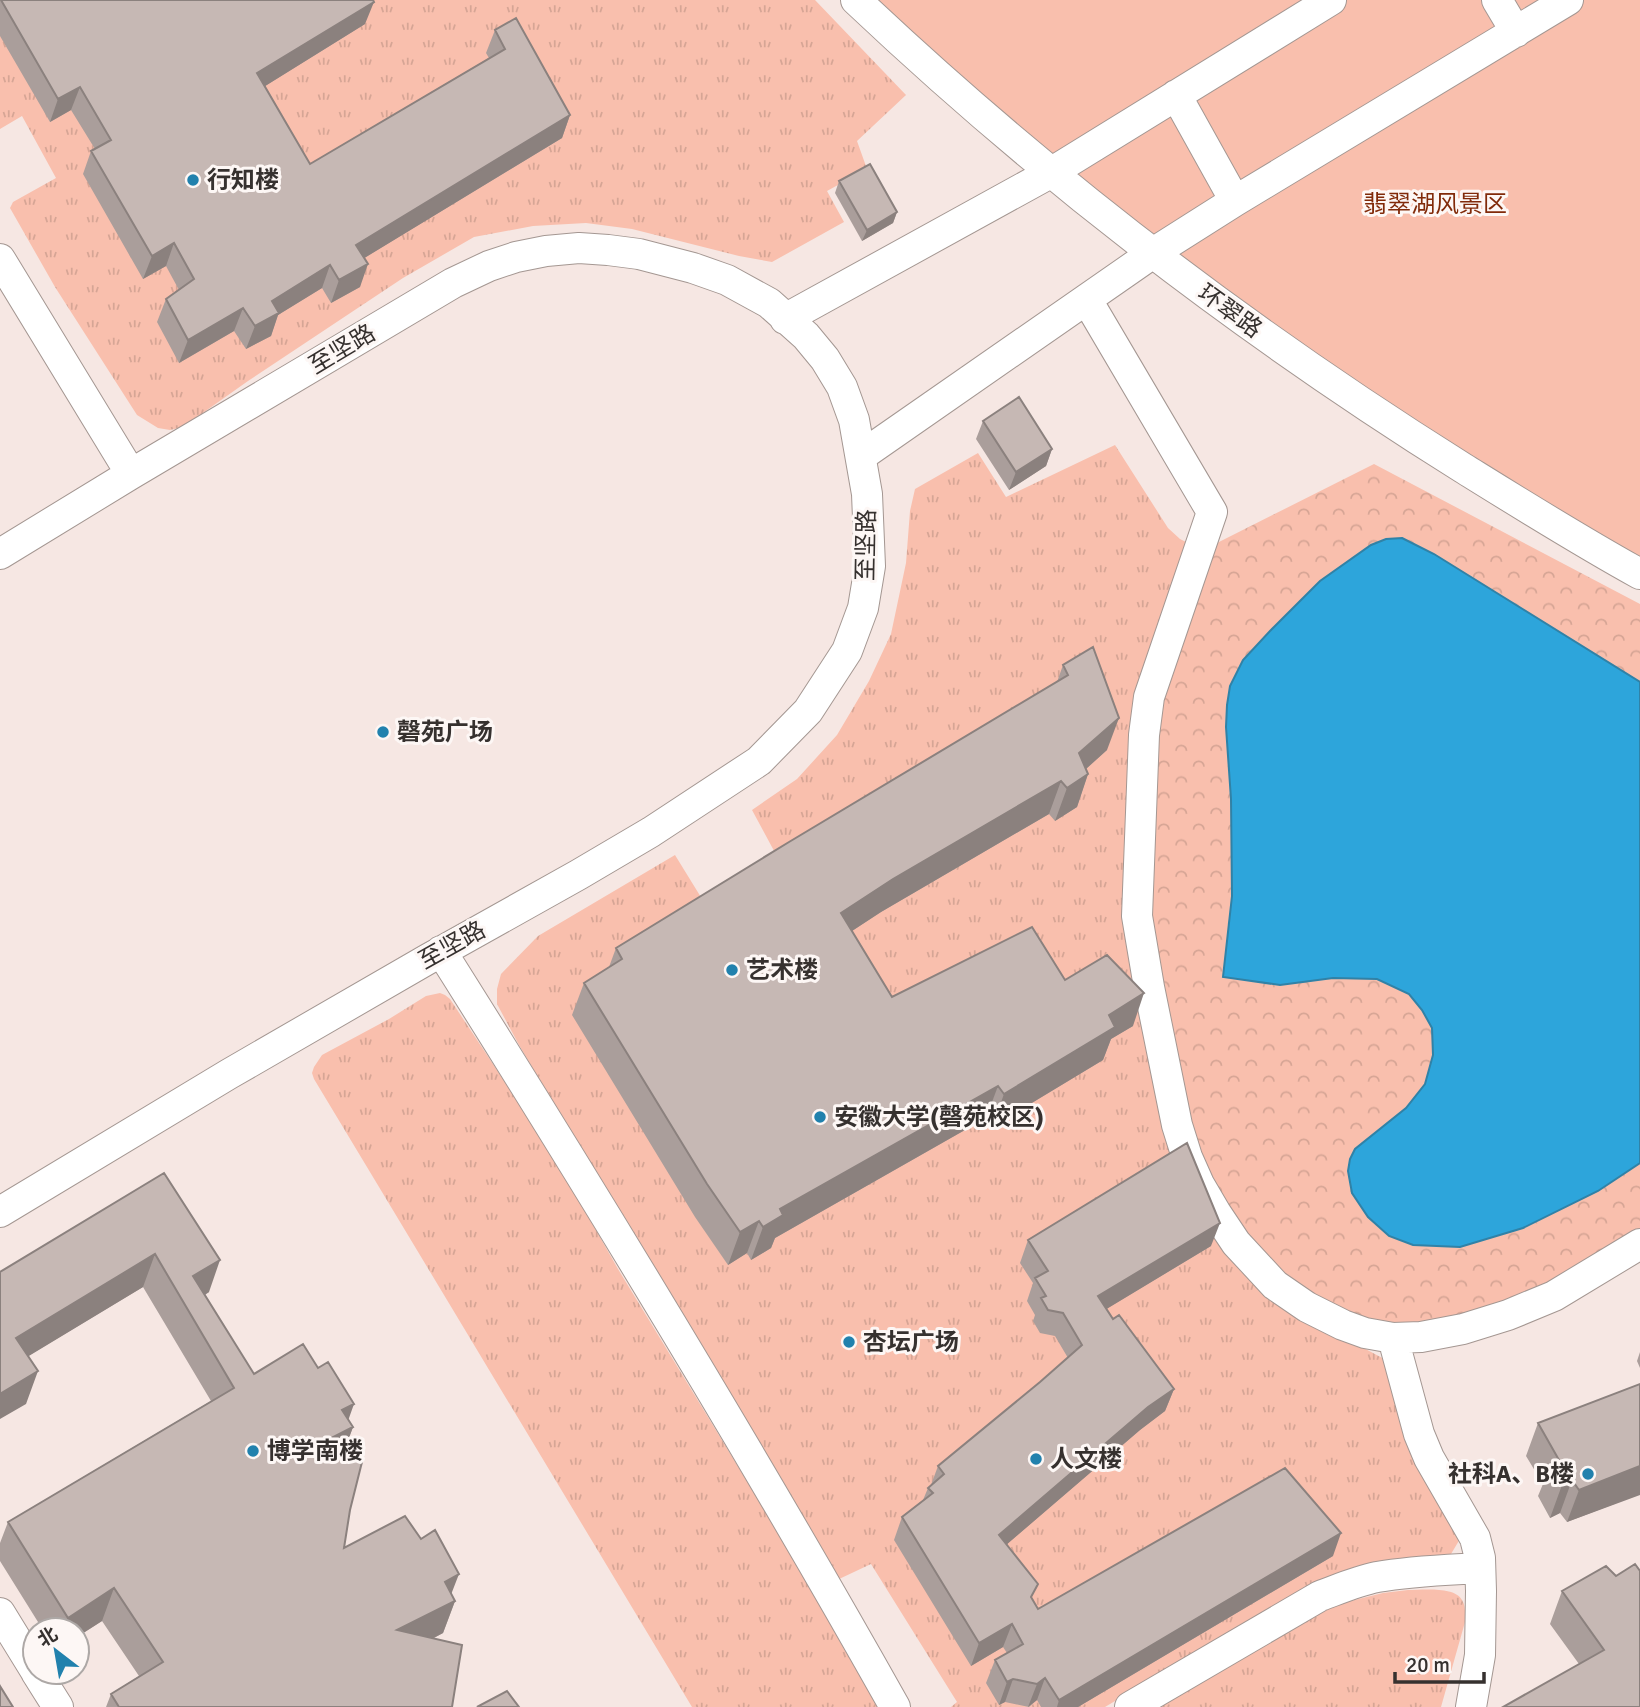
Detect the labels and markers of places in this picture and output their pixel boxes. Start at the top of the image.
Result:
place label: 行知楼 [207,165,279,195]
marker: 行知楼 [185,172,201,188]
place label: 磬苑广场 [397,717,493,747]
marker: 磬苑广场 [375,724,391,740]
place label: 艺术楼 [746,955,818,985]
marker: 艺术楼 [724,962,740,978]
place label: 安徽大学(磬苑校区) [834,1102,1044,1132]
marker: 安徽大学(磬苑校区) [812,1109,828,1125]
place label: 杏坛广场 [863,1327,959,1357]
marker: 杏坛广场 [841,1334,857,1350]
place label: 博学南楼 [267,1436,363,1466]
marker: 博学南楼 [245,1443,261,1459]
place label: 人文楼 [1050,1444,1122,1474]
marker: 人文楼 [1028,1451,1044,1467]
place label: 社科A、B楼 [1448,1459,1574,1489]
marker: 社科A、B楼 [1580,1466,1596,1482]

